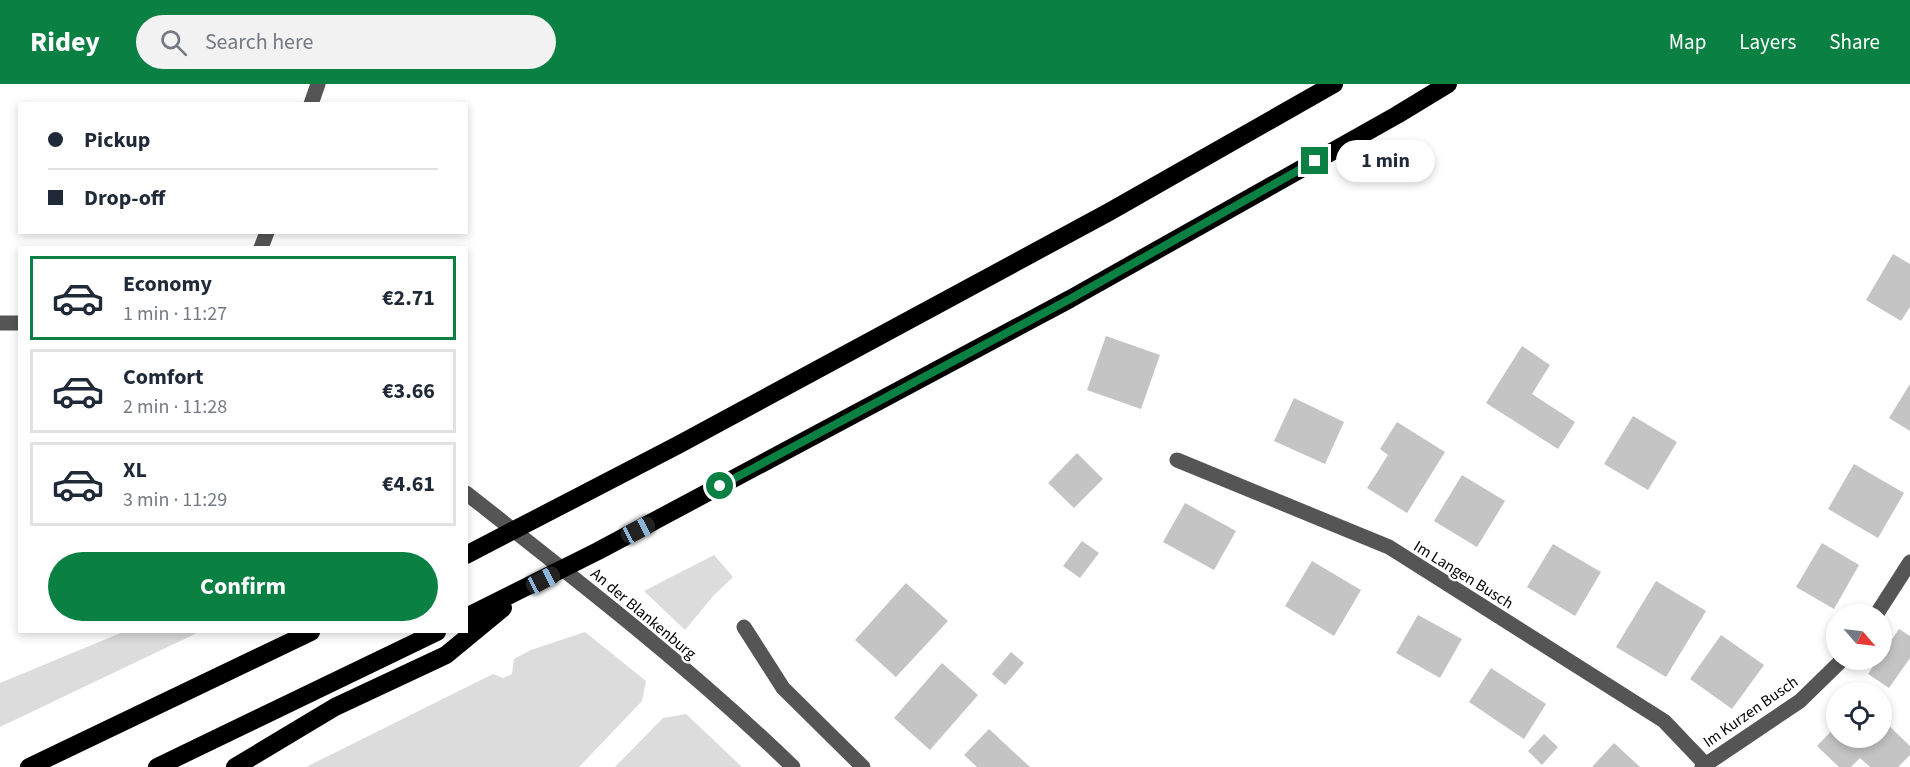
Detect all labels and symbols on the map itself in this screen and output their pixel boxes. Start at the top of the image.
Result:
callout: 1 min [1336,140,1435,182]
route end [1301,147,1328,174]
route start [706,472,733,499]
car [618,514,658,546]
street label: Im Langen Busch [1409,535,1518,614]
street label: An der Blankenburg [586,563,701,665]
car [523,564,563,596]
north arrow [1826,604,1892,670]
street label: Im Kurzen Busch [1699,671,1802,753]

